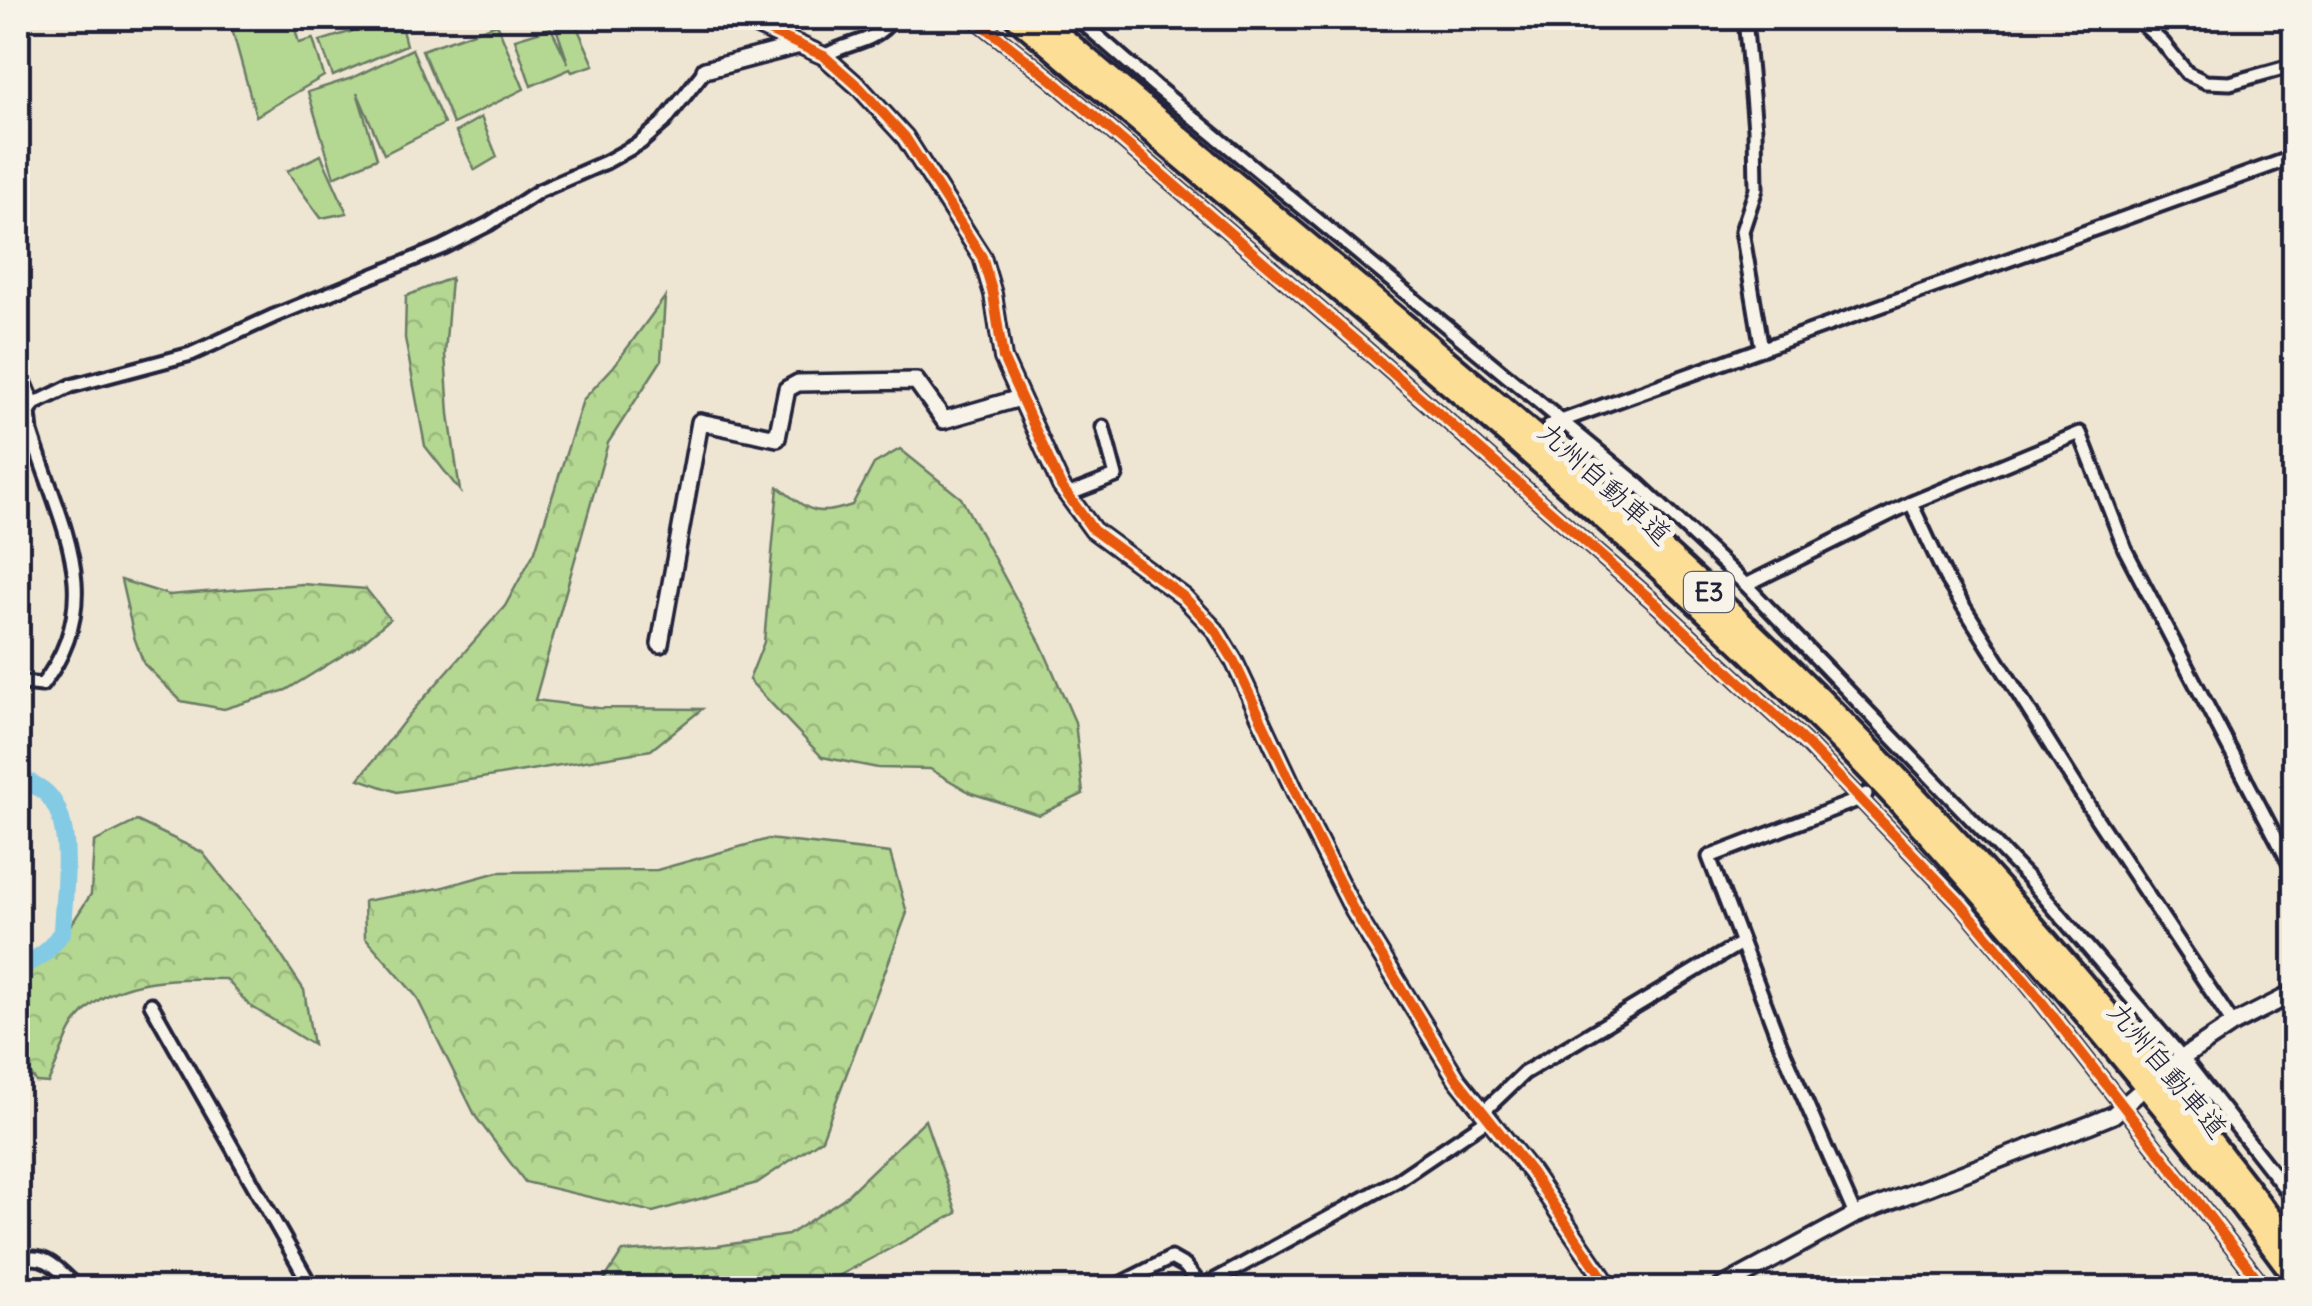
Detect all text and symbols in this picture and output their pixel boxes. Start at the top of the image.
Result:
street label: 九州自動車道 [1531,413,1679,553]
road number: E3 [1684,572,1734,612]
street label: 九州自動車道 [2100,994,2236,1146]

